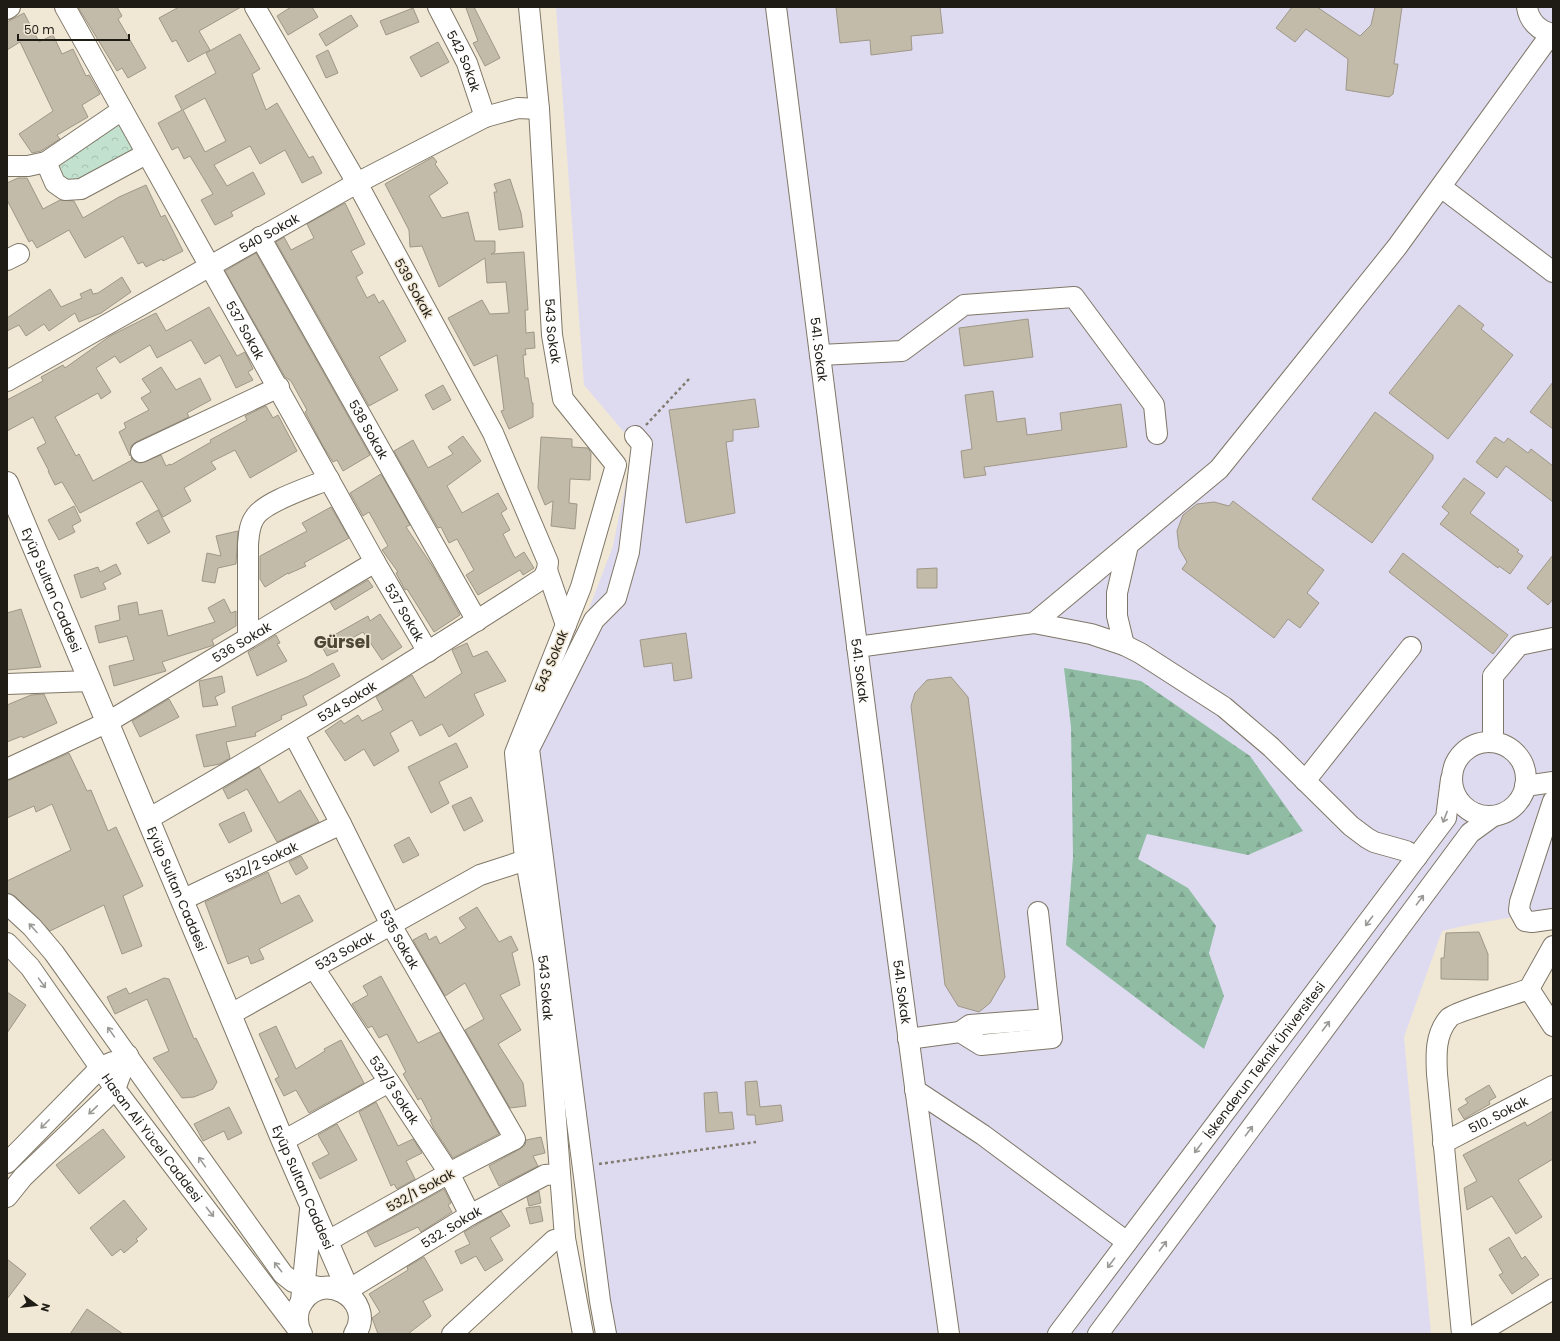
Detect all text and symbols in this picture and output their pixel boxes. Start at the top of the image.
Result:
scale bar [18,16,129,42]
text: 50 m [24,21,55,38]
street label: 542 Sokak [442,27,485,95]
street label: 540 Sokak [236,209,303,258]
street label: 539 Sokak [389,255,438,322]
street label: 537 Sokak [221,297,269,363]
street label: 543 Sokak [540,298,566,366]
street label: 541. Sokak [805,316,832,383]
street label: 538 Sokak [344,396,393,463]
street label: Eyüp Sultan Caddesi [17,525,86,655]
street label: 537 Sokak [380,580,429,645]
street label: 536 Sokak [209,617,275,667]
street label: 543 Sokak [530,627,573,695]
district label: Gürsel [314,630,370,654]
street label: 541. Sokak [846,637,873,704]
street label: 534 Sokak [314,676,380,727]
one-way arrow [1441,811,1449,823]
street label: Eyüp Sultan Caddesi [142,824,211,954]
street label: 532/2 Sokak [222,837,301,888]
one-way arrow [1416,894,1425,905]
street label: 535 Sokak [375,907,424,973]
one-way arrow [1364,916,1373,927]
one-way arrow [29,924,38,934]
street label: 533 Sokak [312,927,378,975]
street label: 543 Sokak [533,954,557,1022]
street label: 541. Sokak [888,959,916,1026]
one-way arrow [38,977,46,988]
street label: İskenderun Teknik Üniversitesi [1199,978,1330,1143]
one-way arrow [1322,1021,1330,1032]
one-way arrow [107,1027,115,1038]
street label: 532/3 Sokak [364,1052,424,1129]
street label: Hasan Ali Yücel Caddesi [97,1070,207,1206]
street label: 510. Sokak [1465,1091,1532,1138]
one-way arrow [87,1106,98,1115]
one-way arrow [40,1119,50,1129]
street label: Eyüp Sultan Caddesi [267,1122,338,1252]
one-way arrow [1245,1125,1253,1136]
one-way arrow [1194,1143,1202,1154]
one-way arrow [198,1156,206,1167]
street label: 532/1 Sokak [383,1164,458,1217]
street label: 532. Sokak [418,1201,485,1253]
one-way arrow [205,1206,214,1217]
one-way arrow [1159,1241,1167,1252]
one-way arrow [1107,1258,1115,1269]
one-way arrow [273,1262,282,1273]
north arrow [16,1285,56,1325]
text: N [37,1302,54,1314]

